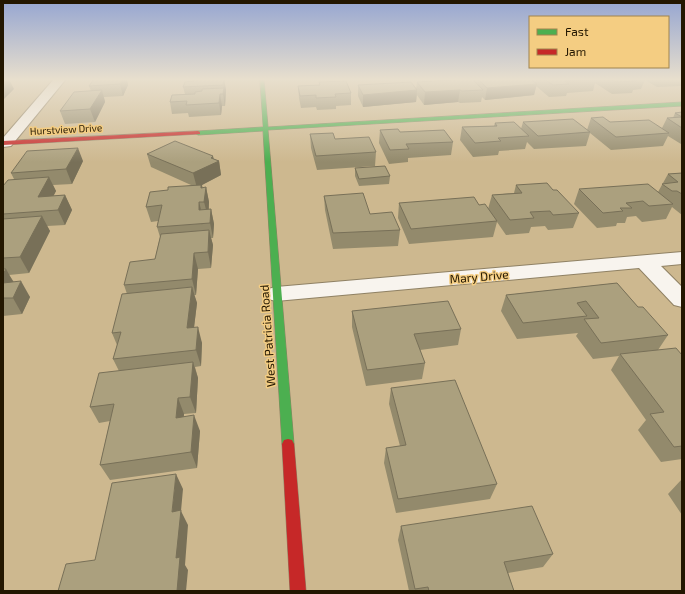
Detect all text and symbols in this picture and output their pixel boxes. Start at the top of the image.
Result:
legend [529,16,669,68]
text: Fast [565,24,589,38]
text: Jam [565,44,586,58]
street label: Hurstview Drive [30,121,102,137]
street label: Mary Drive [449,266,509,286]
street label: West Patricia Road [256,284,278,388]

